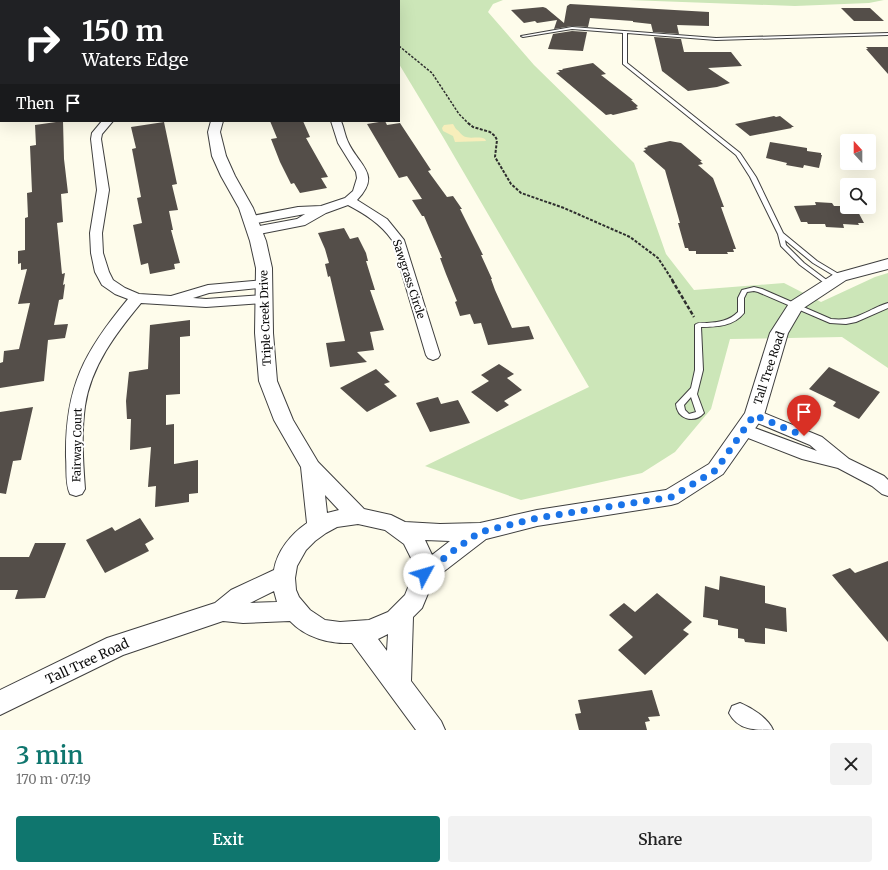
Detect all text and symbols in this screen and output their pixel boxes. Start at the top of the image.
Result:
text: 150 m [82,13,164,49]
icon: right [16,16,68,68]
text: Waters Edge [82,48,188,71]
icon: arrive [62,92,84,114]
text: Then [16,94,54,113]
north arrow [840,134,876,170]
map controls [840,134,876,214]
button: search [840,178,876,214]
street label: Sawgrass Circle [390,238,429,321]
street label: Triple Creek Drive [256,270,274,366]
street label: Tall Tree Road [751,329,788,406]
pin [787,395,821,436]
icon: arrive [793,401,815,423]
street label: Fairway Court [69,407,85,482]
position arrow [403,553,445,595]
street label: Tall Tree Road [43,635,132,688]
text: 3 min [16,740,83,771]
button: close [830,743,872,785]
text: 170 m · 07:19 [16,771,91,788]
button: Exit [16,816,440,862]
button: Share [448,816,872,862]

